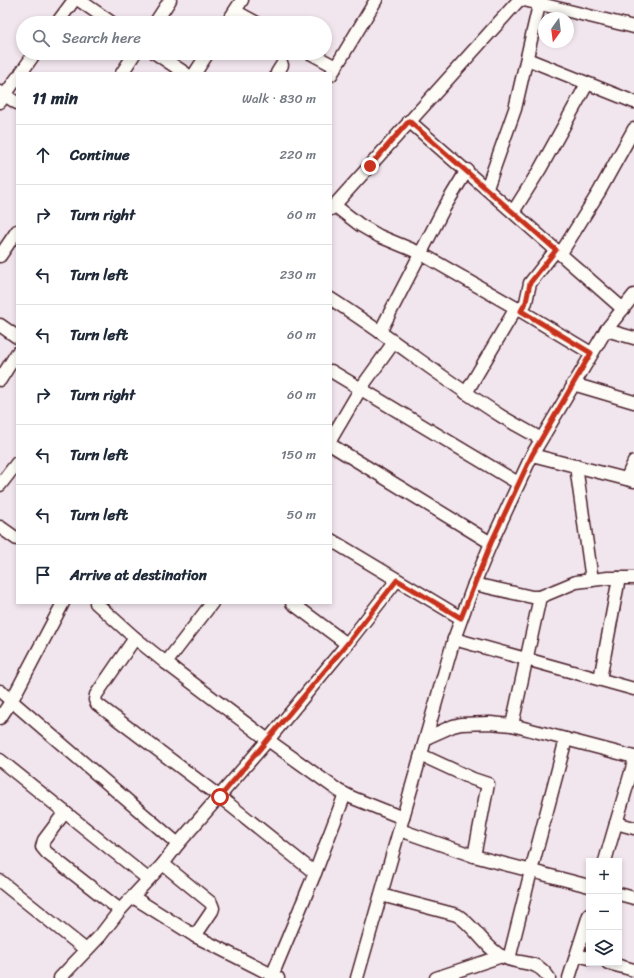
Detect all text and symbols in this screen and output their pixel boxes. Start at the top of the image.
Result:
north arrow [538,12,574,48]
search box [16,16,332,60]
text: Search here [62,25,141,51]
icon: search [30,27,52,49]
text: 11 min [32,83,78,113]
text: Walk · 830 m [242,87,316,110]
text: Continue [70,142,130,168]
text: 220 m [279,143,316,166]
icon: ahead [32,144,54,166]
route end [361,157,379,175]
text: Turn right [70,202,135,228]
text: 60 m [287,203,316,226]
icon: right [32,204,54,226]
text: Turn left [70,262,128,288]
text: 230 m [280,263,316,286]
icon: left [32,264,54,286]
text: Turn left [70,322,128,348]
text: 60 m [287,323,316,346]
icon: left [32,324,54,346]
text: Turn right [70,382,135,408]
text: 60 m [287,383,316,406]
icon: right [32,384,54,406]
text: Turn left [70,442,128,468]
text: 150 m [281,443,316,466]
icon: left [32,444,54,466]
text: Turn left [70,502,128,528]
text: 50 m [286,503,316,526]
icon: left [32,504,54,526]
text: Arrive at destination [70,562,207,588]
icon: arrive [32,564,54,586]
route start [211,788,229,806]
map controls [586,858,622,966]
button: + [586,858,622,894]
button: − [586,894,622,930]
button: layers [586,930,622,966]

